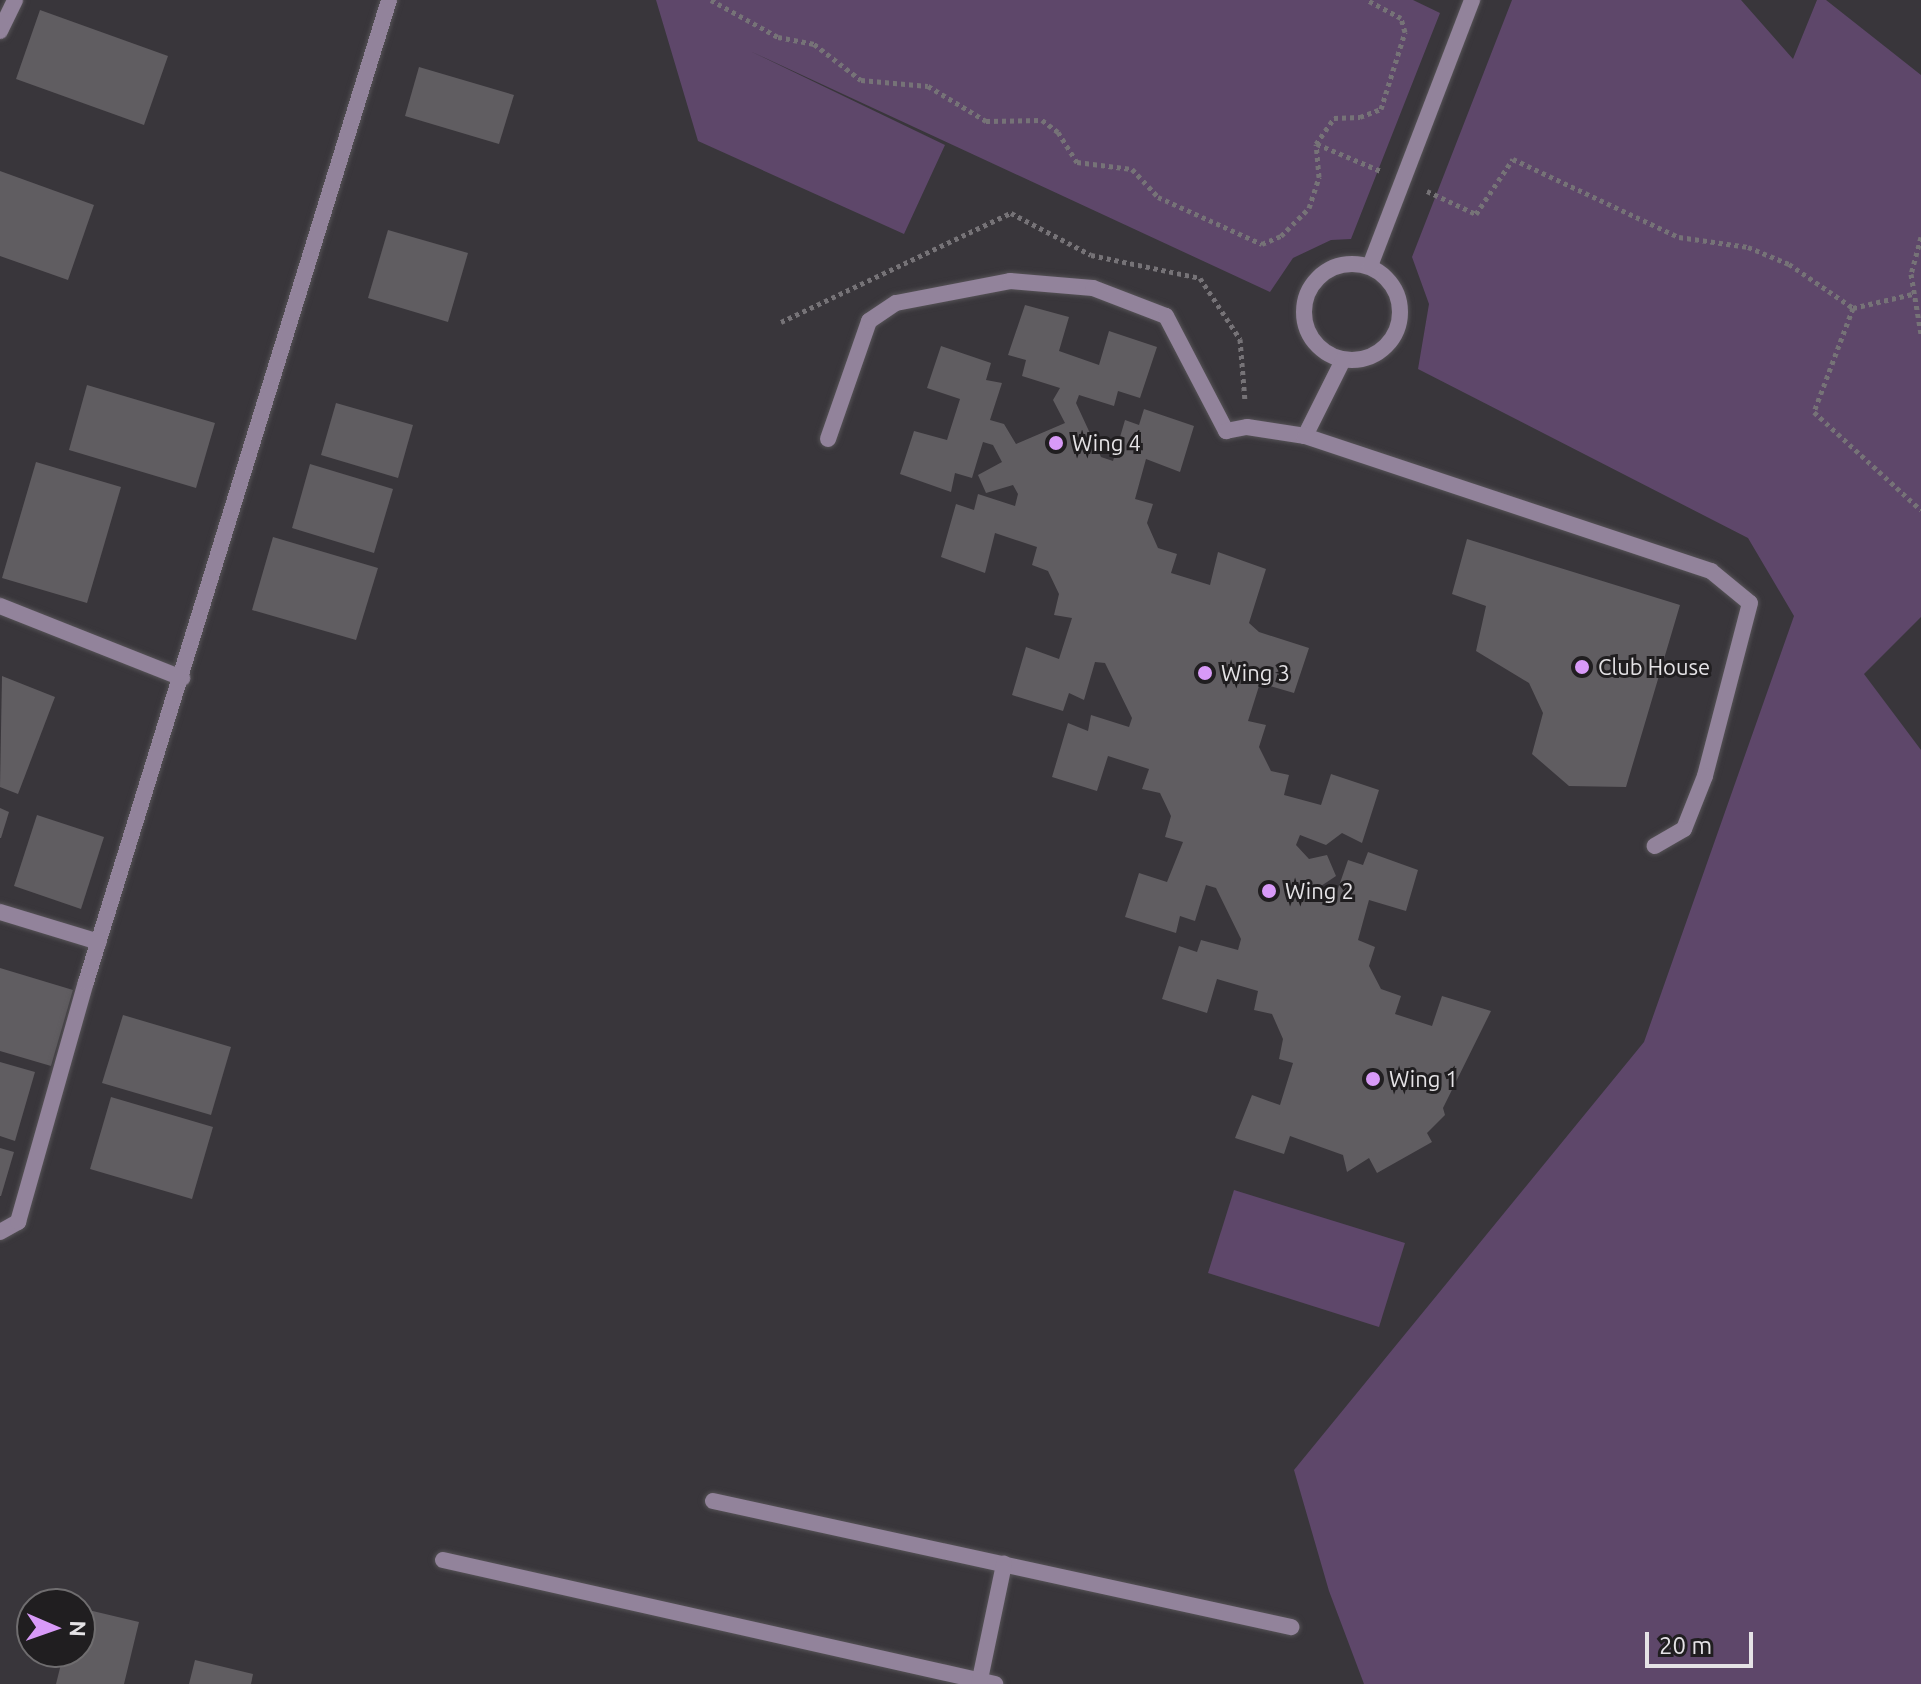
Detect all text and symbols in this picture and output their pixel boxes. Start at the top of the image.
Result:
place label: Wing 4 [1072,430,1141,456]
marker: Wing 4 [1047,434,1065,452]
place label: Club House [1598,654,1710,680]
marker: Club House [1573,658,1591,676]
place label: Wing 3 [1221,660,1290,686]
marker: Wing 3 [1196,664,1214,682]
place label: Wing 2 [1285,878,1354,904]
marker: Wing 2 [1260,882,1278,900]
place label: Wing 1 [1389,1066,1458,1092]
marker: Wing 1 [1364,1070,1382,1088]
north arrow [16,1588,96,1668]
scale bar [1649,1616,1757,1666]
text: N [66,1620,91,1637]
text: 20 m [1659,1632,1712,1659]

